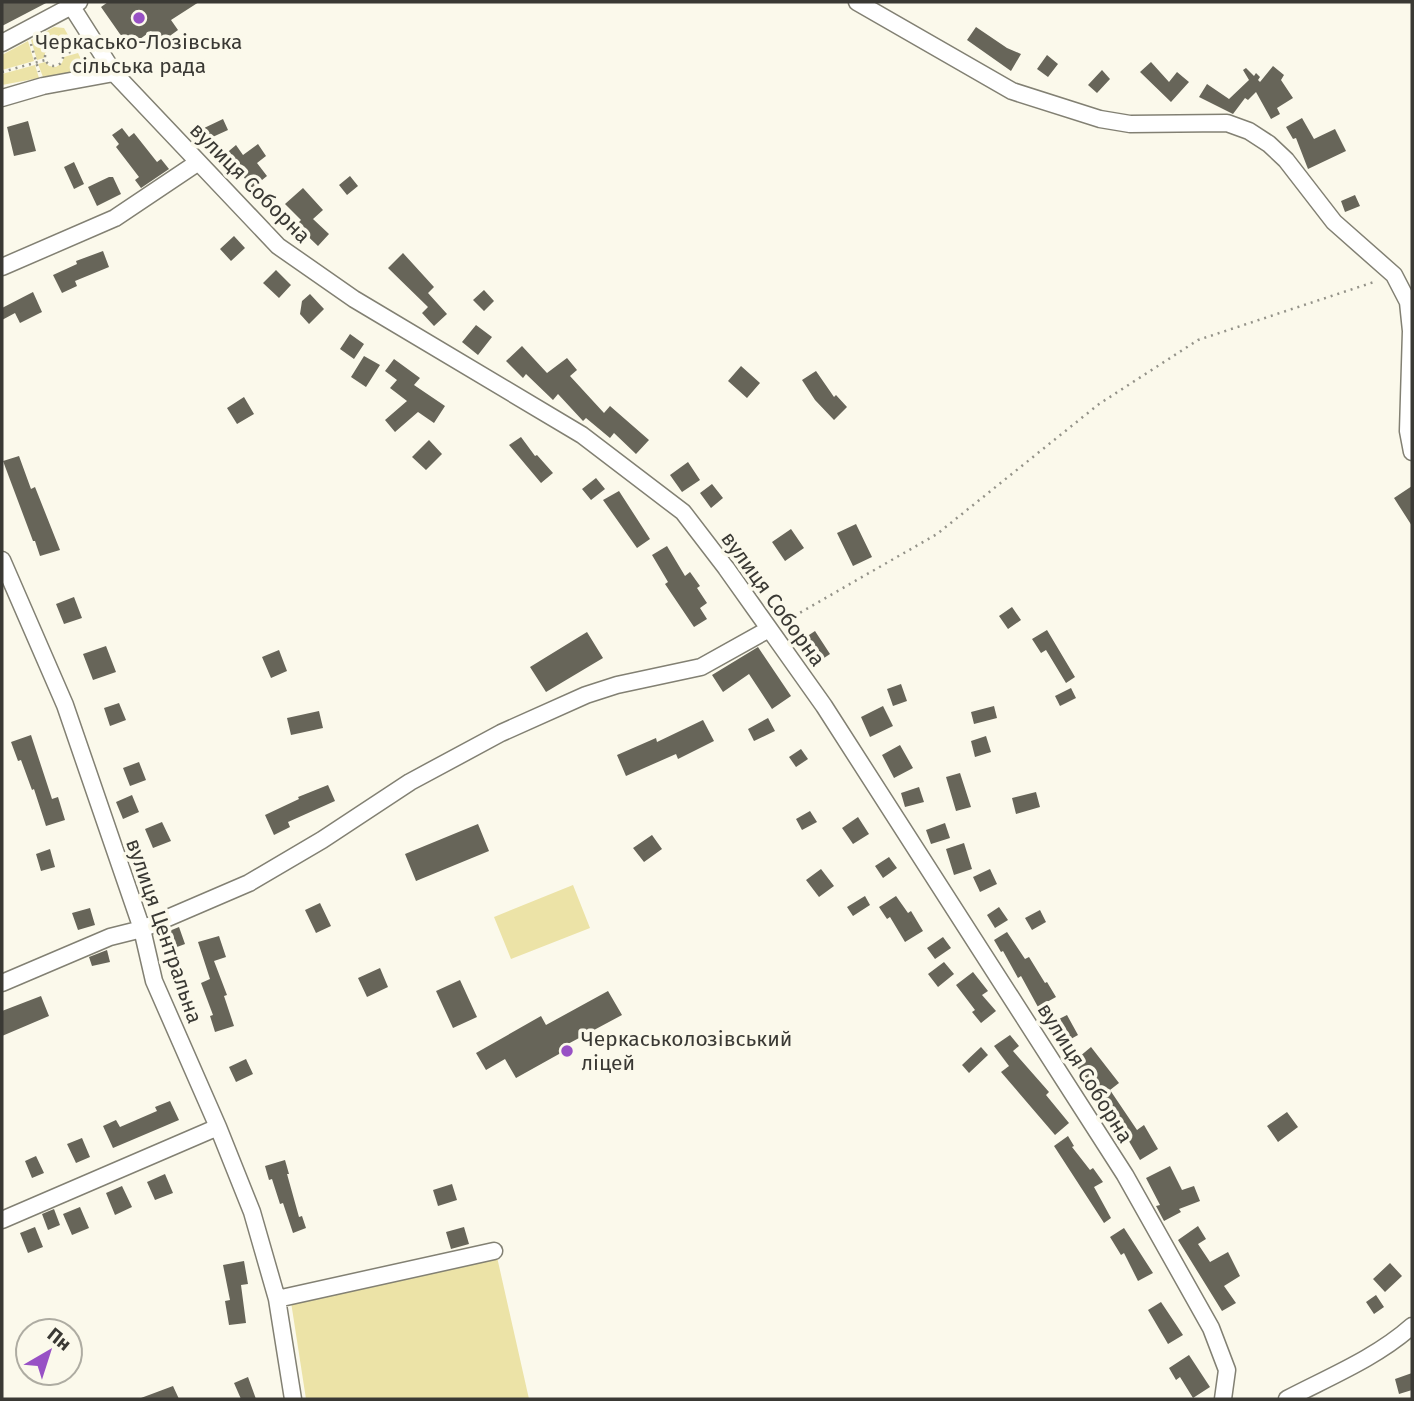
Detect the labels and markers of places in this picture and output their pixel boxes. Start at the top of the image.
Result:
marker: Черкасько-Лозівська сільська рада [131,10,147,26]
place label: Черкасько-Лозівська сільська рада [35,29,243,79]
place label: Черкаськолозівський ліцей [581,1026,792,1076]
marker: Черкаськолозівський ліцей [559,1043,575,1059]

